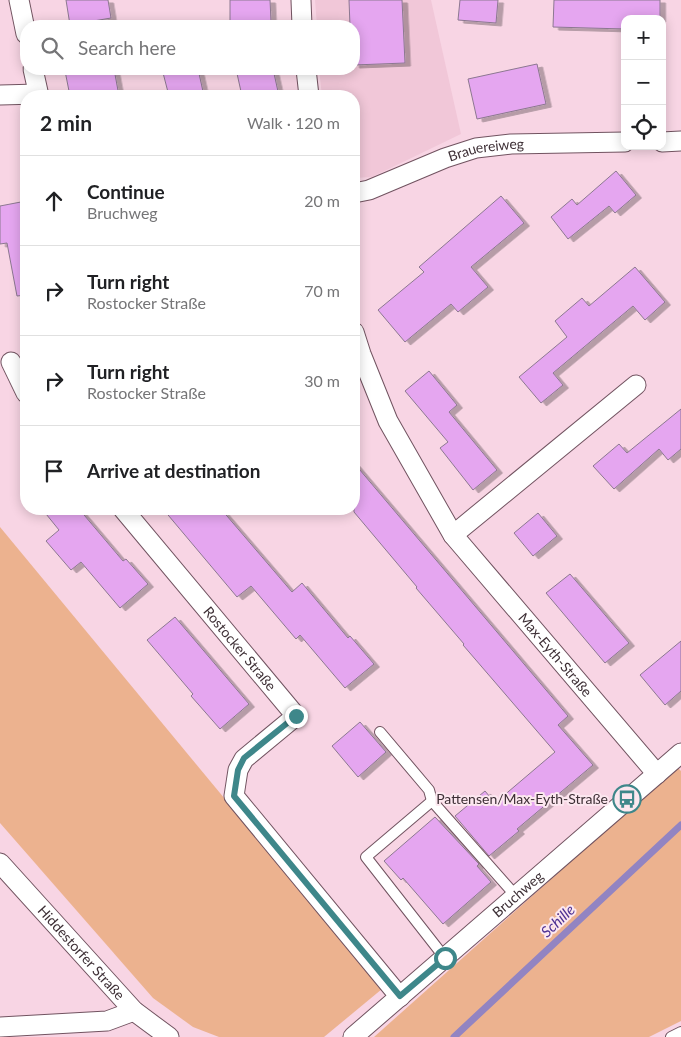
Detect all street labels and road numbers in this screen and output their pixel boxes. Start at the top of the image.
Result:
street label: Brauereiweg [446,135,524,165]
street label: Rostocker Straße [200,603,280,694]
street label: Max-Eyth-Straße [515,609,596,700]
street label: Bruchweg [489,867,546,921]
street label: Hiddestorfer Straße [35,902,129,1003]

